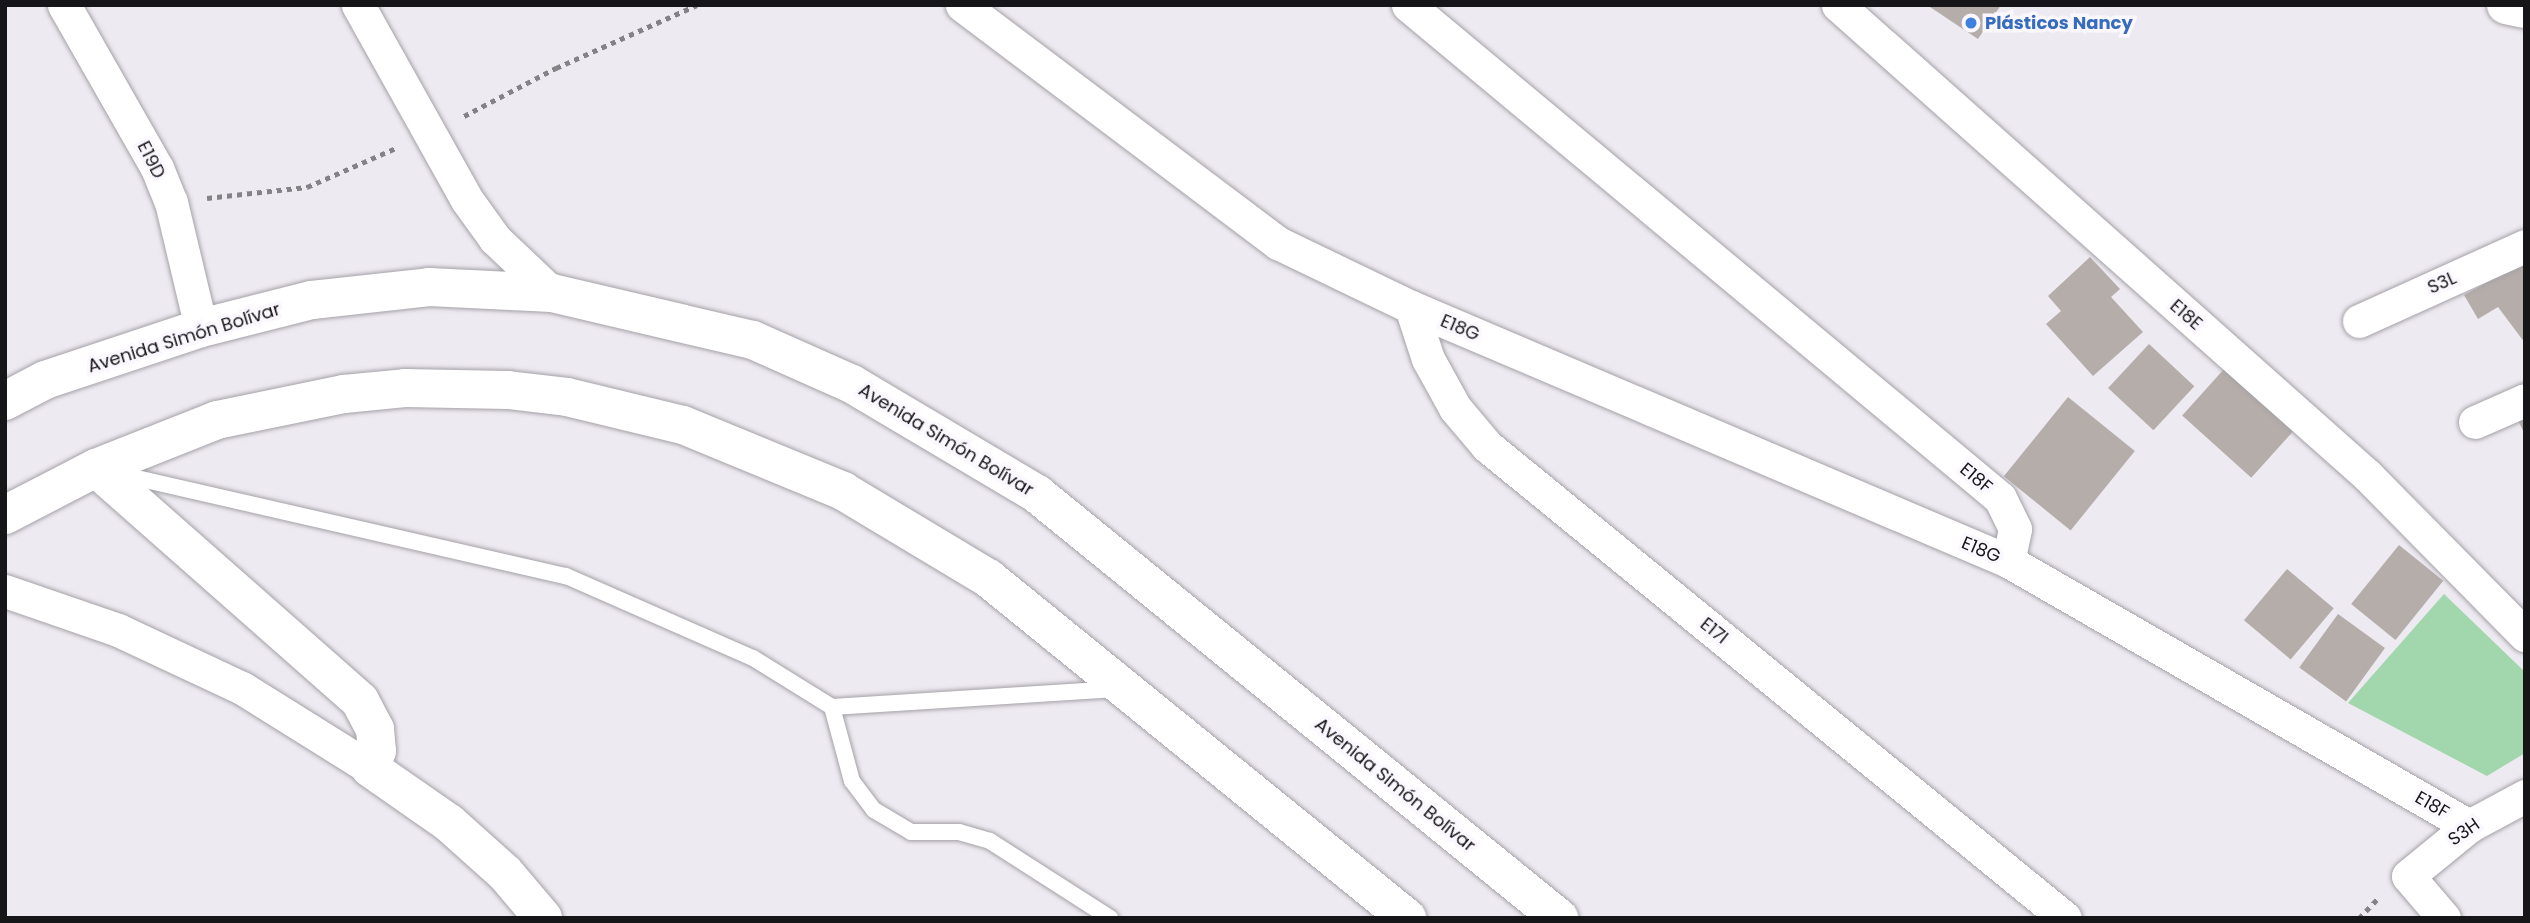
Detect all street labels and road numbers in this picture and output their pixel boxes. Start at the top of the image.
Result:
street label: E19D [133,138,169,182]
street label: S3L [2424,267,2460,299]
street label: E18E [2165,295,2207,335]
street label: Avenida Simón Bolívar [85,298,283,378]
street label: E18G [1437,310,1483,346]
street label: Avenida Simón Bolívar [855,379,1037,501]
street label: E18F [1955,458,1997,498]
street label: E18G [1958,532,2004,568]
street label: E17l [1696,613,1732,649]
street label: Avenida Simón Bolívar [1310,714,1480,856]
street label: E18F [2411,787,2453,823]
street label: S3H [2444,814,2484,850]

